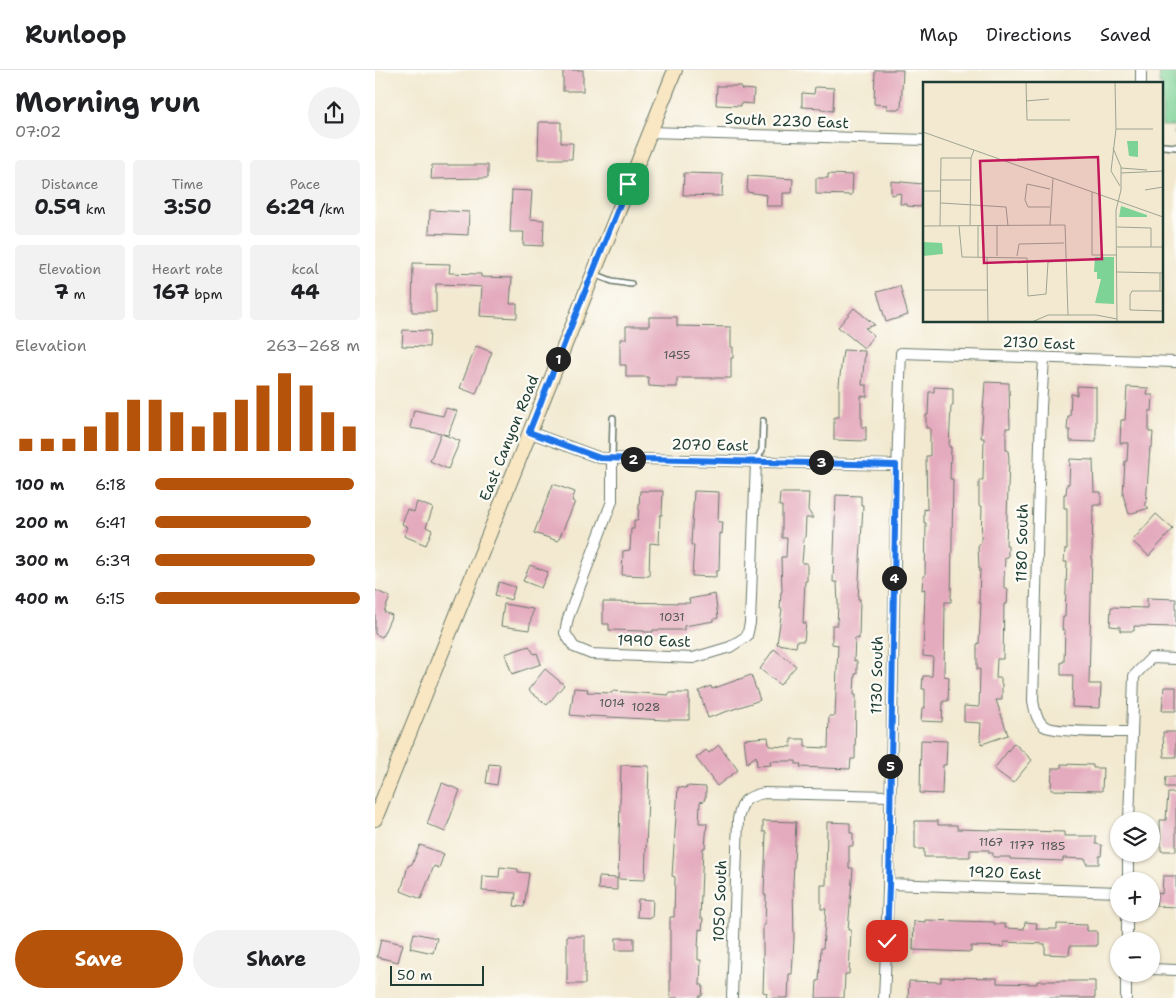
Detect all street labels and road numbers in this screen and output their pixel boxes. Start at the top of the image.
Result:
street label: South 2230 East [725,109,849,133]
street label: 2130 East [1002,332,1076,354]
street label: East Canyon Road [475,372,544,504]
street label: 2070 East [671,434,749,456]
street label: 1180 South [1011,503,1033,583]
street label: 1990 East [617,630,691,652]
street label: 1130 South [866,636,888,714]
street label: 1050 South [709,859,731,943]
street label: 1920 East [968,862,1042,884]

